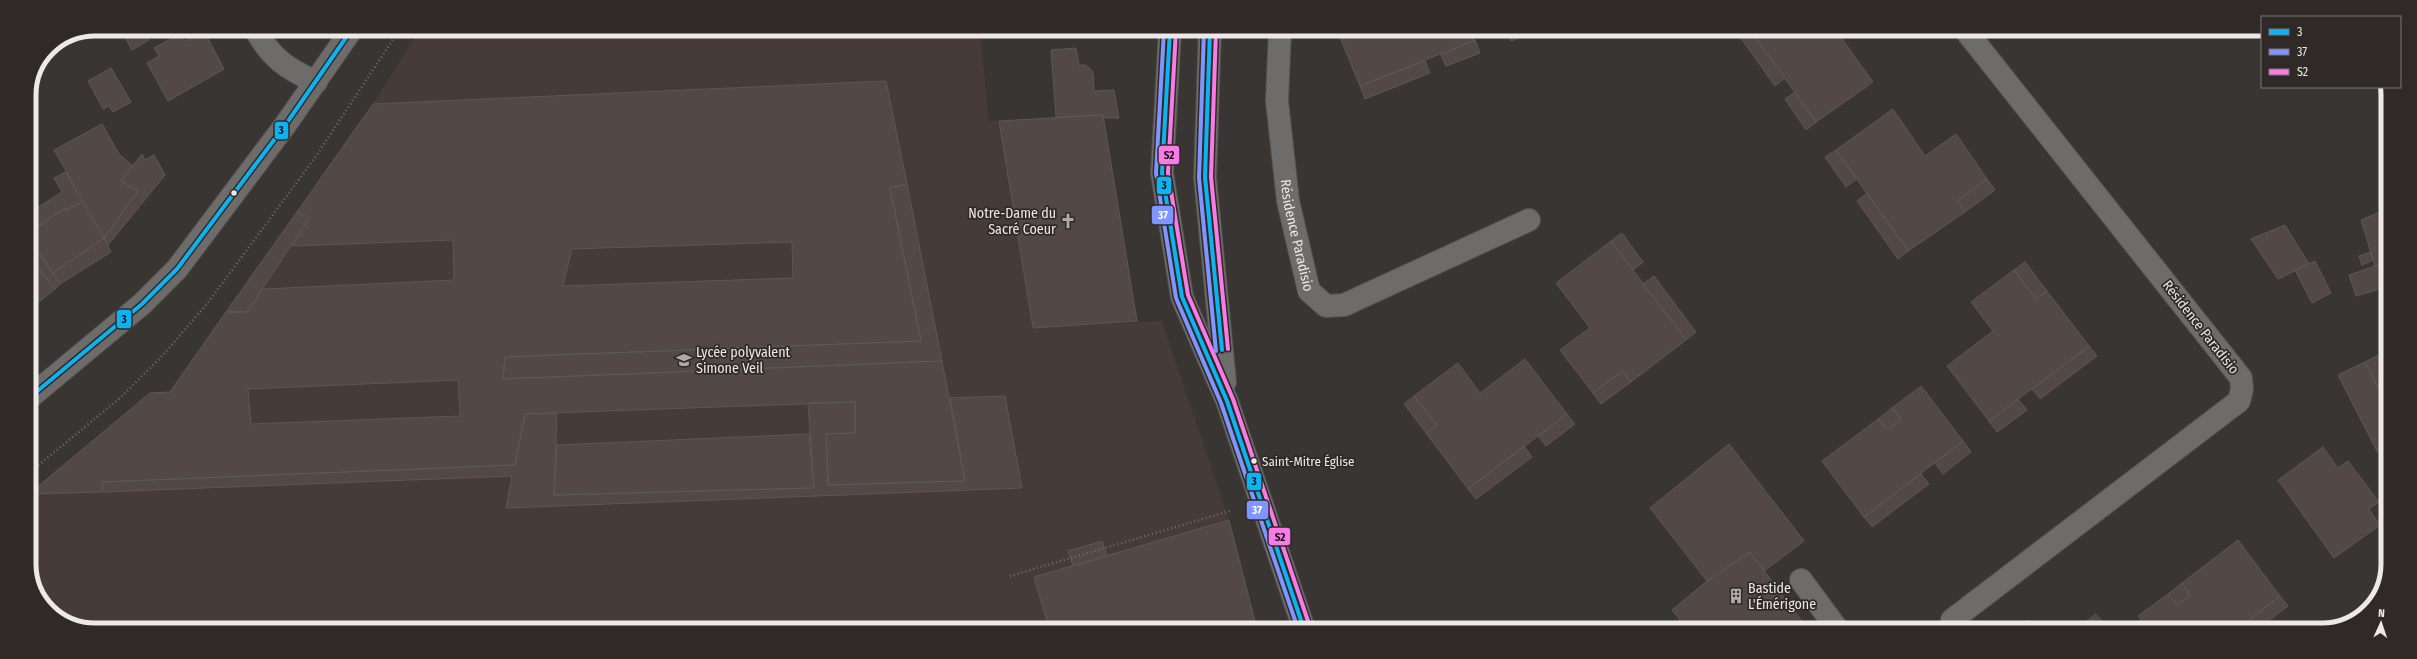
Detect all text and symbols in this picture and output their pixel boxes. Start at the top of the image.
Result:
legend [2261,16,2401,88]
text: 3 [2297,25,2302,39]
text: 37 [2297,45,2307,59]
text: S2 [2297,65,2308,79]
line badge: 3 [274,121,289,140]
text: 3 [277,124,284,137]
line badge: S2 [1158,145,1180,165]
text: S2 [1164,149,1174,162]
line badge: 3 [1156,176,1172,195]
street label: Résidence Paradisio [1277,178,1317,293]
text: 3 [1160,179,1167,192]
unlabelled marker [229,188,239,198]
place label: Notre-Dame du Sacré Coeur [968,205,1056,238]
line badge: 37 [1151,205,1174,225]
text: 37 [1157,209,1168,222]
church icon: Notre-Dame du Sacré Coeur [1059,212,1077,230]
street label: Résidence Paradisio [2159,277,2242,378]
line badge: 3 [116,309,132,329]
text: 3 [120,313,127,326]
place label: Lycée polyvalent Simone Veil [696,344,791,377]
school or university icon: Lycée polyvalent Simone Veil [675,351,693,369]
place label: Saint-Mitre Église [1262,454,1355,469]
marker: Saint-Mitre Église [1249,456,1259,466]
line badge: 3 [1246,472,1262,491]
text: 3 [1250,475,1257,488]
line badge: 37 [1246,500,1269,520]
text: 37 [1251,504,1262,517]
line badge: S2 [1268,527,1291,546]
text: S2 [1275,531,1285,544]
place label: Bastide L'Émérigone [1748,580,1816,613]
building icon: Bastide L'Émérigone [1727,587,1745,605]
north arrow [2361,603,2401,643]
text: N [2378,607,2385,620]

